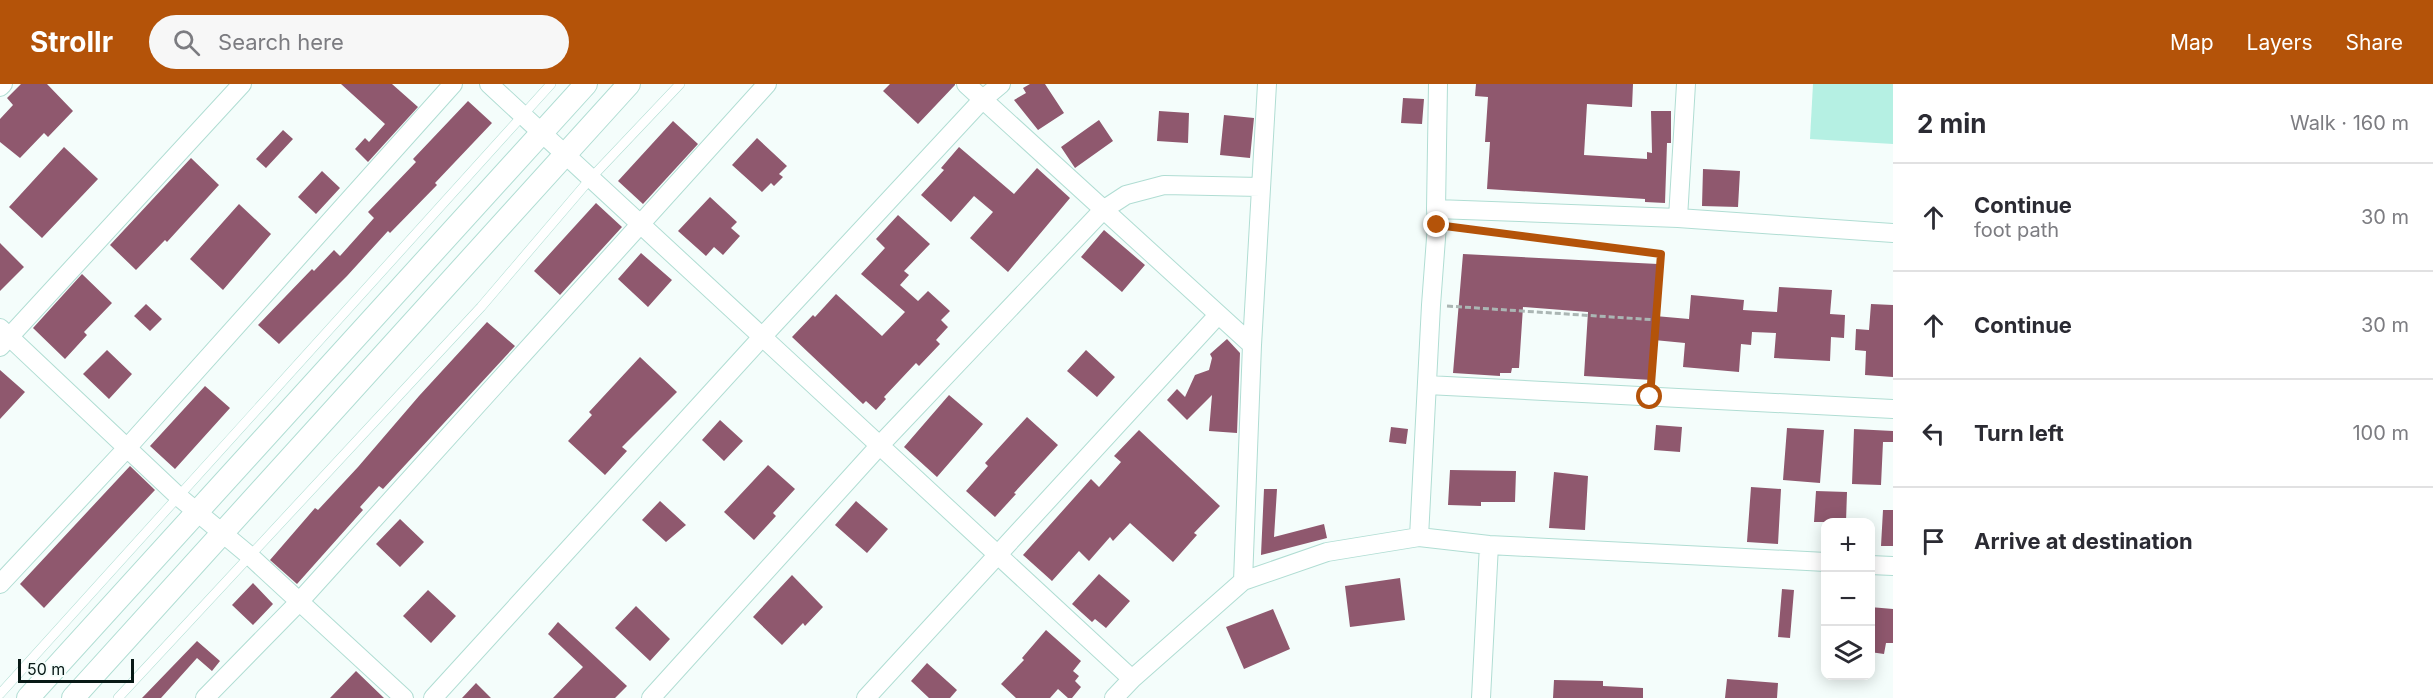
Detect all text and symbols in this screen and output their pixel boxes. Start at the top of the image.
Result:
search box [149,15,569,69]
text: Strollr [30,25,113,59]
icon: search [170,26,203,59]
text: Search here [218,29,344,55]
text: Map [2170,30,2214,55]
text: Layers [2247,30,2313,55]
text: Share [2346,30,2403,55]
text: 2 min [1917,108,1987,139]
text: Walk · 160 m [2290,111,2409,135]
text: Continue [1974,192,2072,218]
icon: ahead [1917,201,1950,234]
text: 30 m [2361,205,2409,229]
route end [1423,211,1449,237]
text: foot path [1974,218,2059,242]
icon: ahead [1917,309,1950,342]
text: Continue [1974,312,2072,338]
text: 30 m [2361,313,2409,337]
route start [1636,383,1662,409]
icon: left [1917,417,1950,450]
text: Turn left [1974,420,2064,446]
text: 100 m [2352,421,2409,445]
map controls [1821,518,1875,680]
button: + [1821,518,1875,572]
icon: arrive [1917,525,1950,558]
text: Arrive at destination [1974,528,2193,554]
button: − [1821,572,1875,626]
button: layers [1821,626,1875,680]
scale bar [18,656,134,684]
text: 50 m [27,659,65,679]

